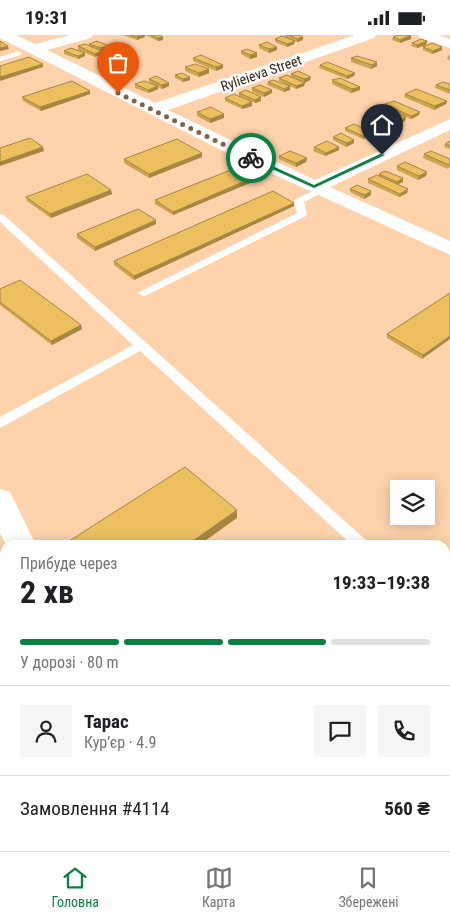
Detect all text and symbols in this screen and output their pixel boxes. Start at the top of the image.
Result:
text: 19:31 [25,6,69,29]
pin [97,42,139,93]
icon: bag [104,49,132,77]
street label: Rylieieva Street [218,52,304,94]
pin [361,104,403,155]
icon: home [368,111,396,139]
courier [226,133,276,183]
icon: bike [237,144,265,172]
map controls [390,480,435,525]
button: layers [390,480,435,525]
text: Прибуде через [20,554,117,573]
text: 19:33–19:38 [332,571,430,594]
text: 2 хв [20,573,74,611]
text: У дорозі · 80 m [20,653,119,672]
button: person [20,705,72,757]
button: chat [314,705,366,757]
button: phone [378,705,430,757]
text: Тарас [84,710,129,733]
text: Кур’єр · 4.9 [84,733,156,752]
text: Замовлення #4114 [20,797,170,820]
text: 560 ₴ [384,797,430,820]
tab: Головна [51,864,99,910]
tab: Карта [202,864,235,910]
tab: Збережені [338,864,398,910]

